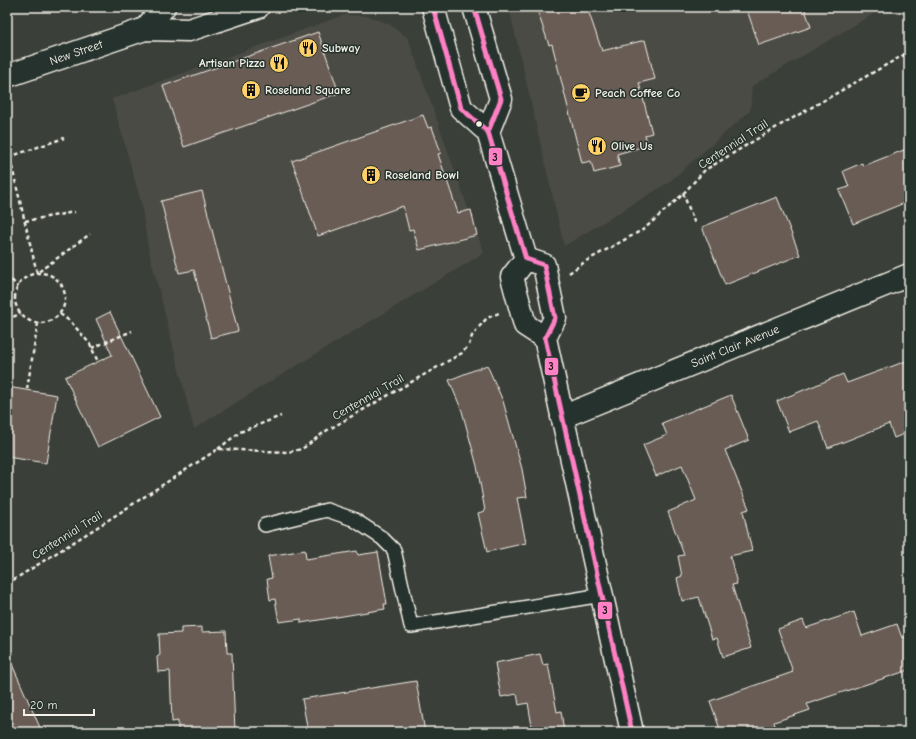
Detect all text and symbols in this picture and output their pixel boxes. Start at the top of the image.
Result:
street label: New Street [48,37,105,68]
restaurant icon: Subway [297,37,319,59]
place label: Subway [322,41,361,55]
restaurant icon: Artisan Pizza [268,52,290,74]
place label: Artisan Pizza [199,56,265,70]
building icon: Roseland Square [240,79,262,101]
cafe icon: Peach Coffee Co [570,82,592,104]
place label: Roseland Square [265,83,351,97]
place label: Peach Coffee Co [595,86,680,100]
street label: Centennial Trail [696,116,770,172]
unlabelled marker [474,119,484,129]
restaurant icon: Olive Us [586,135,608,157]
place label: Olive Us [611,139,653,153]
line badge: 3 [488,147,503,166]
text: 3 [492,151,498,164]
building icon: Roseland Bowl [360,164,382,186]
place label: Roseland Bowl [385,168,459,182]
street label: Saint Clair Avenue [689,322,781,370]
line badge: 3 [544,357,559,376]
text: 3 [548,360,554,373]
street label: Centennial Trail [330,371,406,423]
street label: Centennial Trail [29,508,105,562]
line badge: 3 [597,601,613,620]
text: 3 [602,604,608,617]
scale bar [24,691,94,717]
text: 20 m [30,698,58,712]

